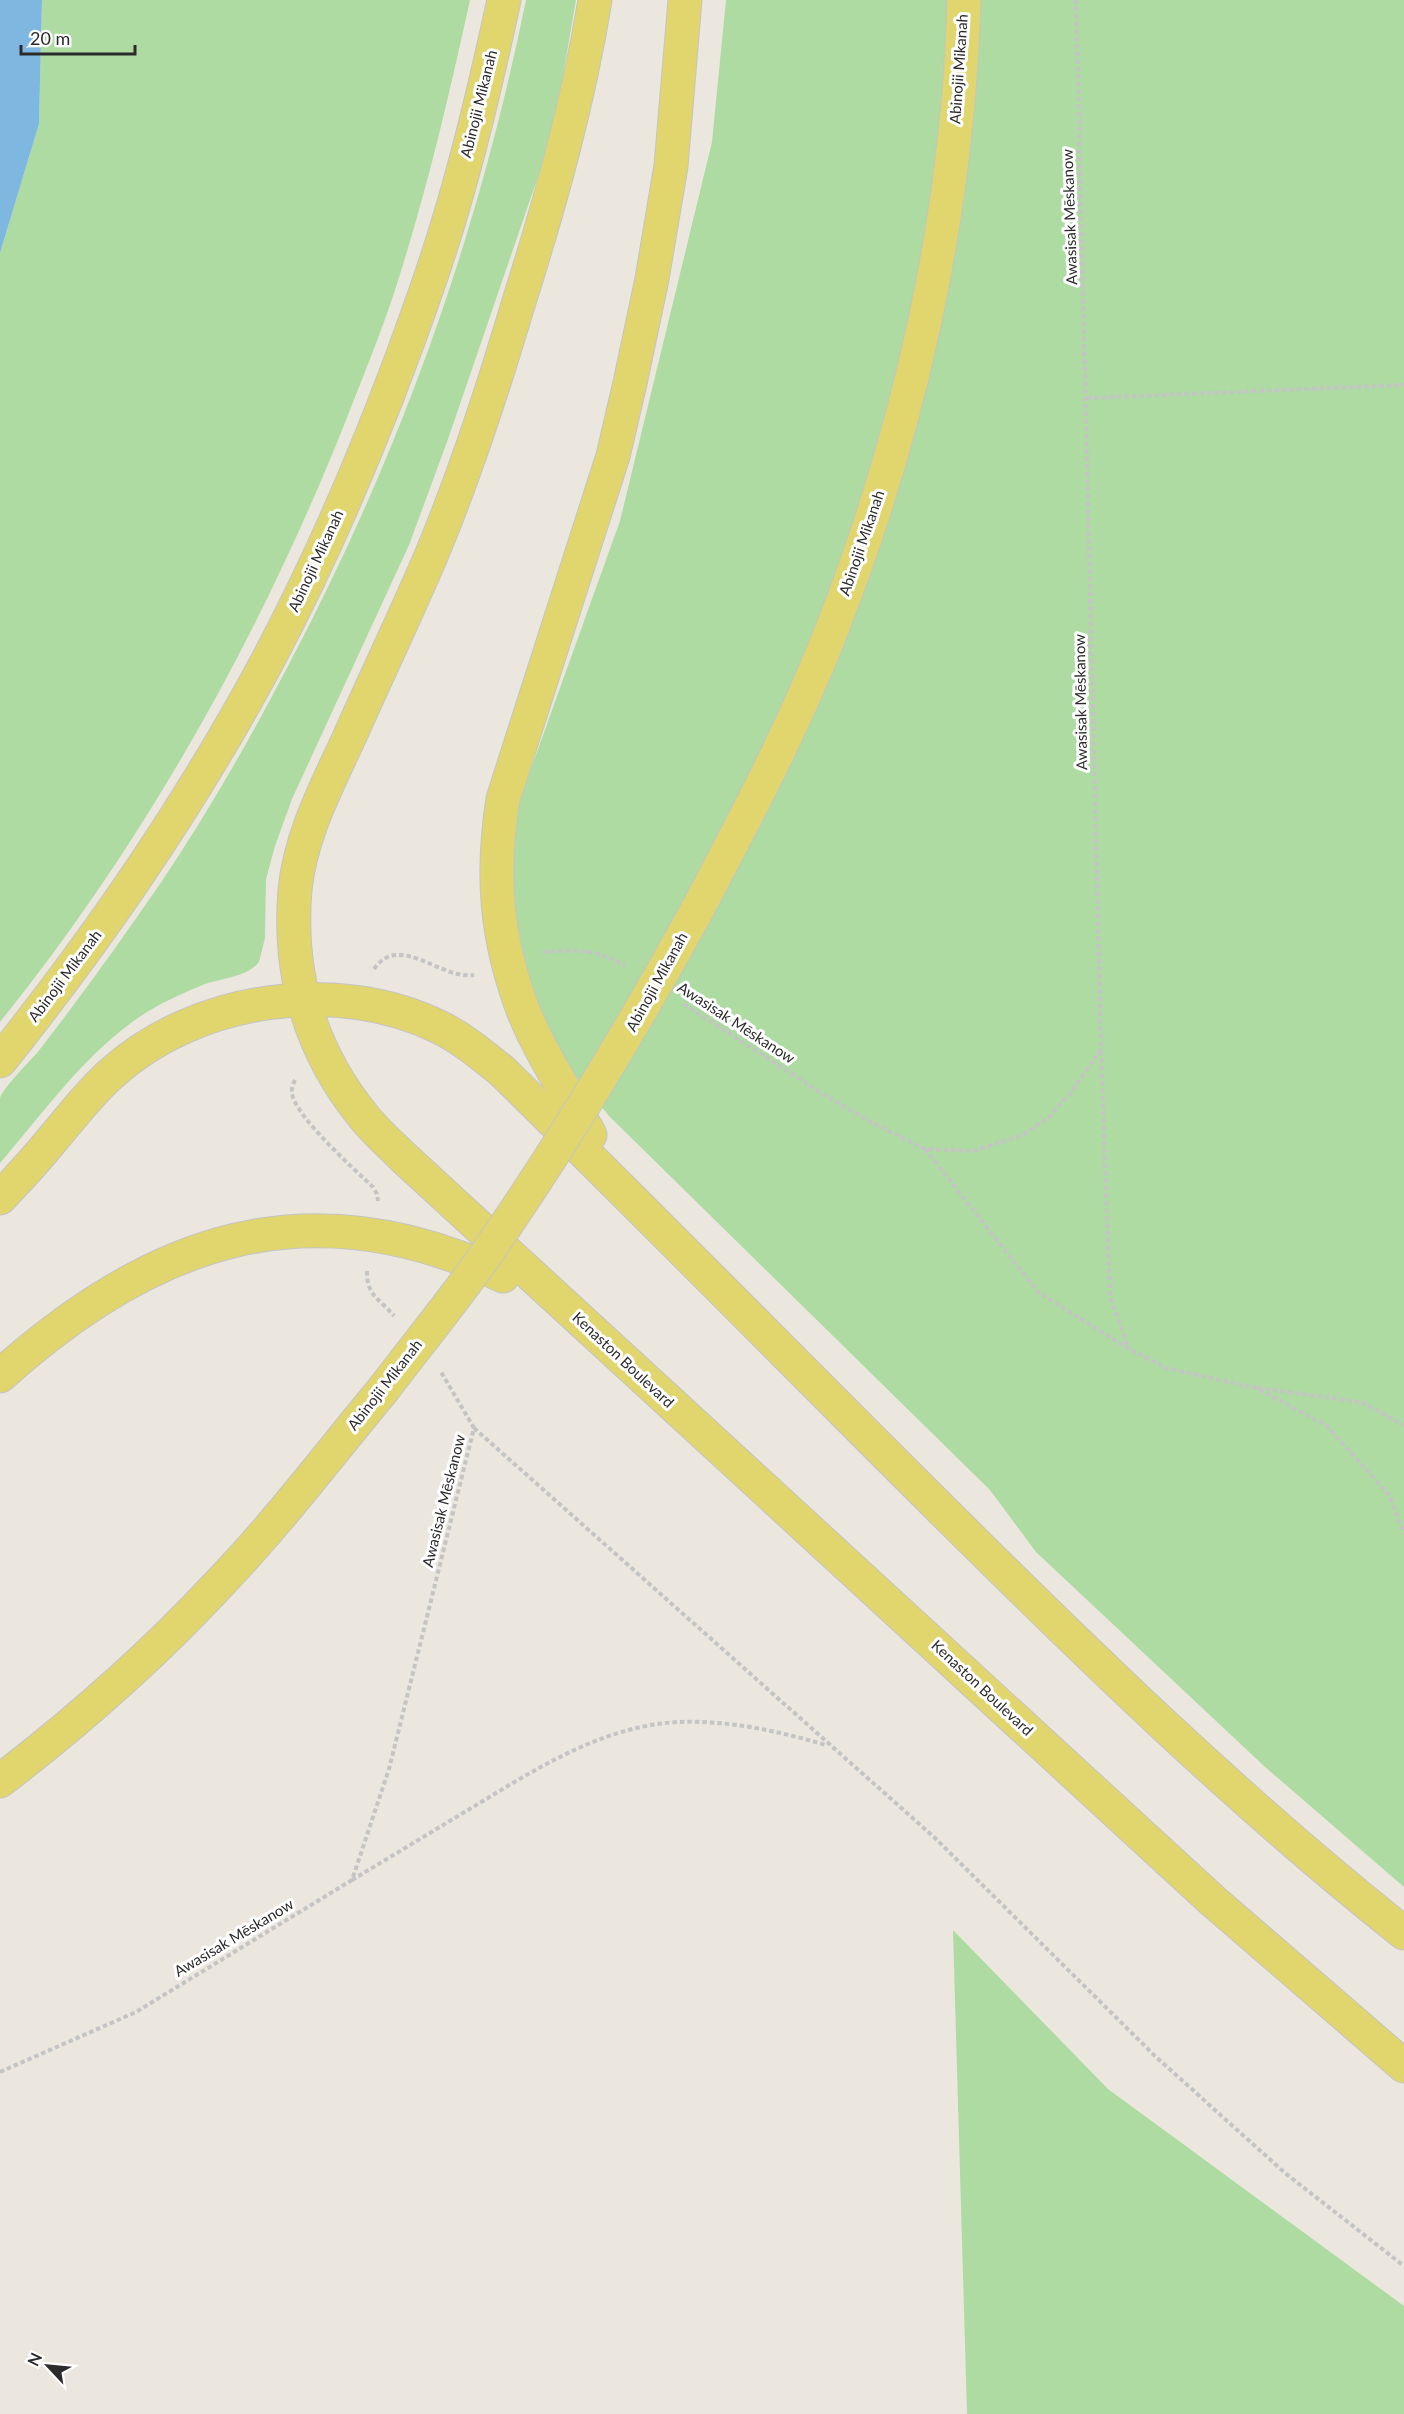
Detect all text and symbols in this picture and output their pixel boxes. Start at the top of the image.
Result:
street label: Abinojii Mikanah [945,13,971,125]
scale bar [21,18,135,56]
text: 20 m [30,27,70,49]
street label: Abinojii Mikanah [456,48,500,159]
street label: Awasisak Mēskanow [1058,149,1080,285]
street label: Abinojii Mikanah [835,488,888,598]
street label: Abinojii Mikanah [284,507,347,614]
street label: Awasisak Mēskanow [1070,634,1090,770]
street label: Abinojii Mikanah [24,926,105,1025]
street label: Abinojii Mikanah [622,929,691,1034]
street label: Awasisak Mēskanow [675,978,799,1067]
street label: Kenaston Boulevard [569,1308,678,1411]
street label: Abinojii Mikanah [343,1335,425,1433]
street label: Awasisak Mēskanow [418,1432,468,1569]
street label: Kenaston Boulevard [928,1636,1037,1739]
street label: Awasisak Mēskanow [171,1894,297,1980]
north arrow [18,2336,78,2396]
text: N [23,2350,45,2369]

